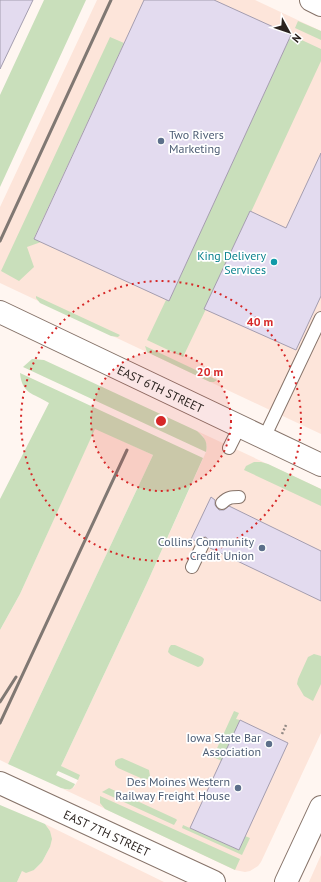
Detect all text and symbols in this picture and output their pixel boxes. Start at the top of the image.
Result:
north arrow [269,12,309,52]
text: N [289,31,304,46]
place label: Two Rivers Marketing [169,127,224,156]
marker: Two Rivers Marketing [156,136,166,146]
place label: King Delivery Services [197,248,266,277]
marker: King Delivery Services [269,257,279,267]
text: 40 m [247,314,273,329]
street label: EAST 6TH STREET [115,362,206,416]
text: 20 m [197,364,223,379]
centre of rings [154,414,168,428]
place label: Collins Community Credit Union [158,534,254,563]
marker: Collins Community Credit Union [257,543,267,553]
place label: Iowa State Bar Association [187,730,261,759]
marker: Iowa State Bar Association [264,739,274,749]
place label: Des Moines Western Railway Freight House [115,774,230,803]
marker: Des Moines Western Railway Freight House [233,783,243,793]
street label: EAST 7TH STREET [62,806,153,859]

